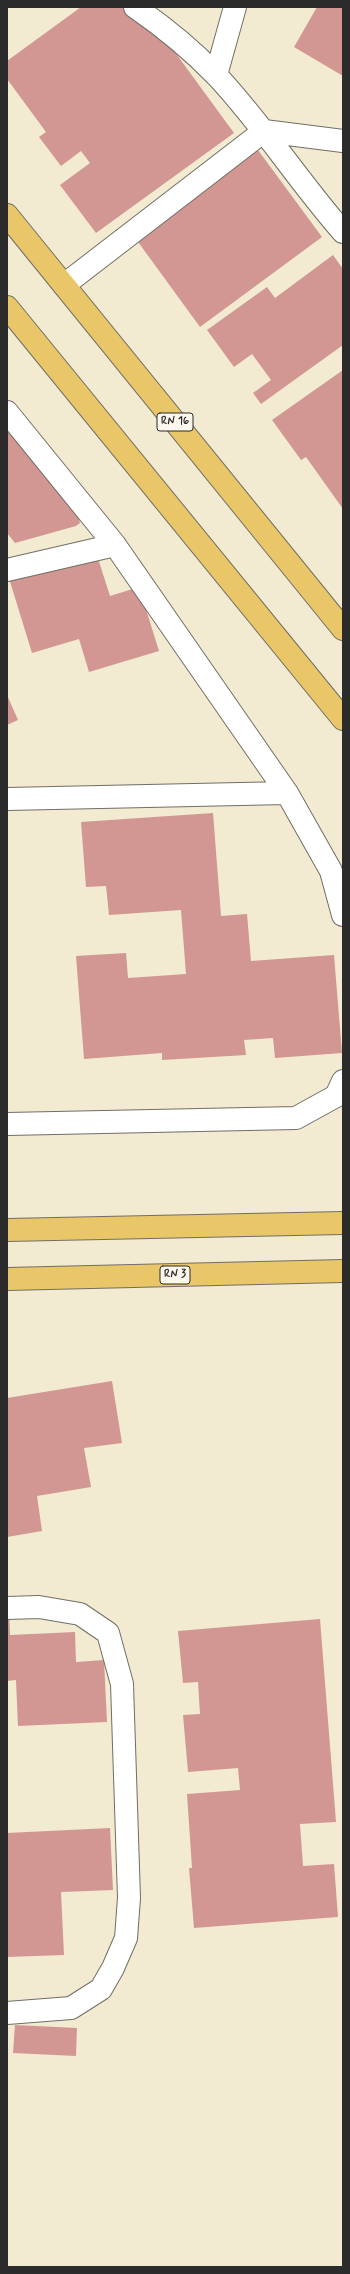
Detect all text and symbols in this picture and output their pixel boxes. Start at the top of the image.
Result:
road number: RN 16 [157,413,193,431]
road number: RN 3 [160,1266,190,1284]

